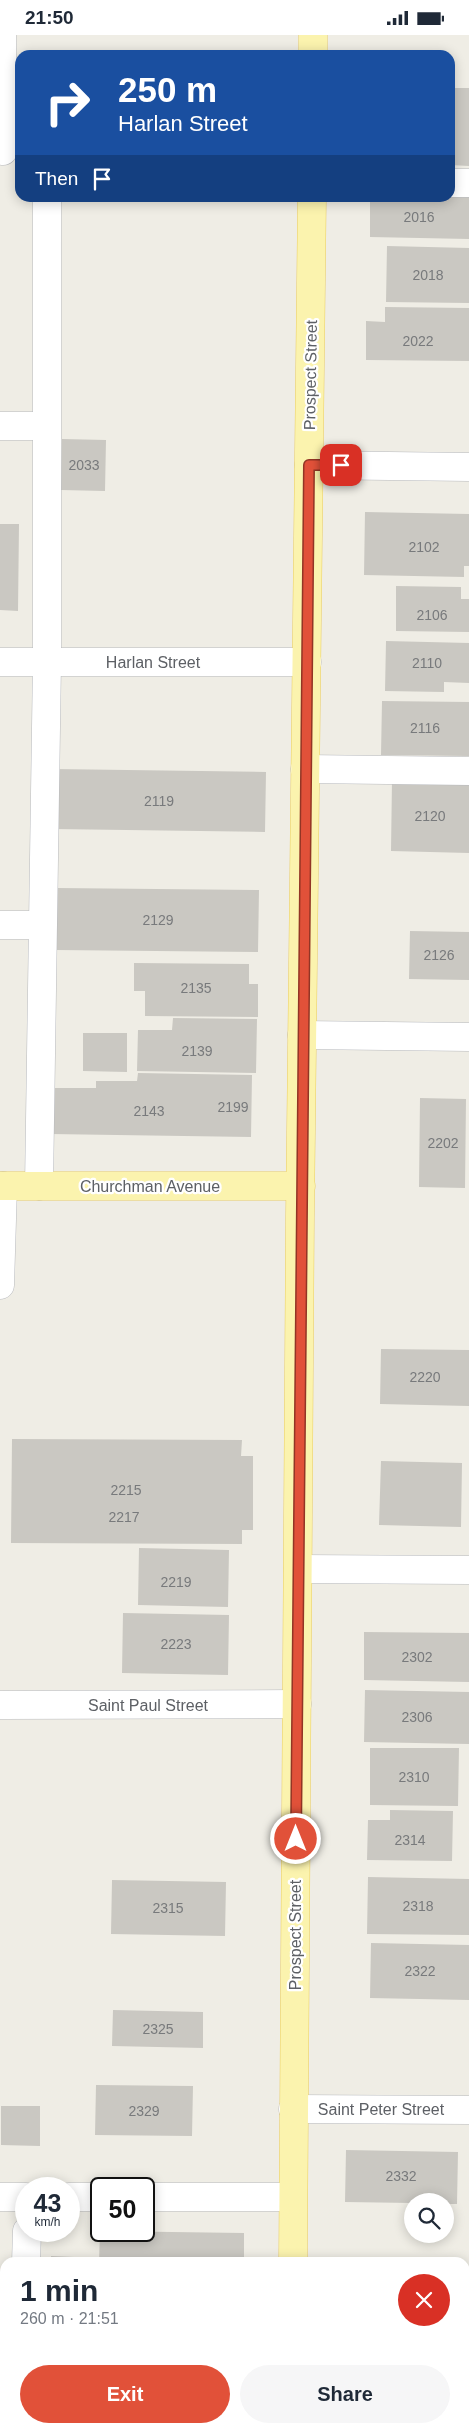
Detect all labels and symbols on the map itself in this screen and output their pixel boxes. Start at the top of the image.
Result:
house number: 2016 [403,209,435,225]
house number: 2018 [412,267,444,283]
street label: Prospect Street [301,319,320,430]
house number: 2022 [402,333,434,349]
pin [320,444,362,486]
house number: 2033 [68,457,100,473]
house number: 2102 [408,539,440,555]
house number: 2106 [416,607,448,623]
street label: Harlan Street [106,654,201,671]
house number: 2110 [412,655,442,671]
house number: 2116 [410,720,440,736]
house number: 2119 [144,793,174,809]
house number: 2120 [414,808,446,824]
house number: 2129 [142,912,174,928]
house number: 2126 [423,947,455,963]
house number: 2135 [180,980,212,996]
house number: 2139 [181,1043,213,1059]
house number: 2199 [217,1099,249,1115]
house number: 2143 [133,1103,165,1119]
house number: 2202 [427,1135,459,1151]
street label: Churchman Avenue [80,1178,220,1195]
house number: 2220 [409,1369,441,1385]
house number: 2215 [110,1482,142,1498]
house number: 2217 [108,1509,140,1525]
house number: 2219 [160,1574,192,1590]
house number: 2223 [160,1636,192,1652]
house number: 2302 [401,1649,433,1665]
street label: Saint Paul Street [88,1697,209,1714]
house number: 2306 [401,1709,433,1725]
house number: 2310 [398,1769,430,1785]
position arrow [269,1812,321,1864]
house number: 2314 [394,1832,426,1848]
street label: Prospect Street [287,1879,304,1990]
house number: 2318 [402,1898,434,1914]
house number: 2315 [152,1900,184,1916]
house number: 2322 [404,1963,436,1979]
house number: 2325 [142,2021,174,2037]
street label: Saint Peter Street [318,2101,445,2118]
house number: 2329 [128,2103,160,2119]
house number: 2332 [385,2168,417,2184]
speed limit sign: 50 [90,2177,155,2242]

